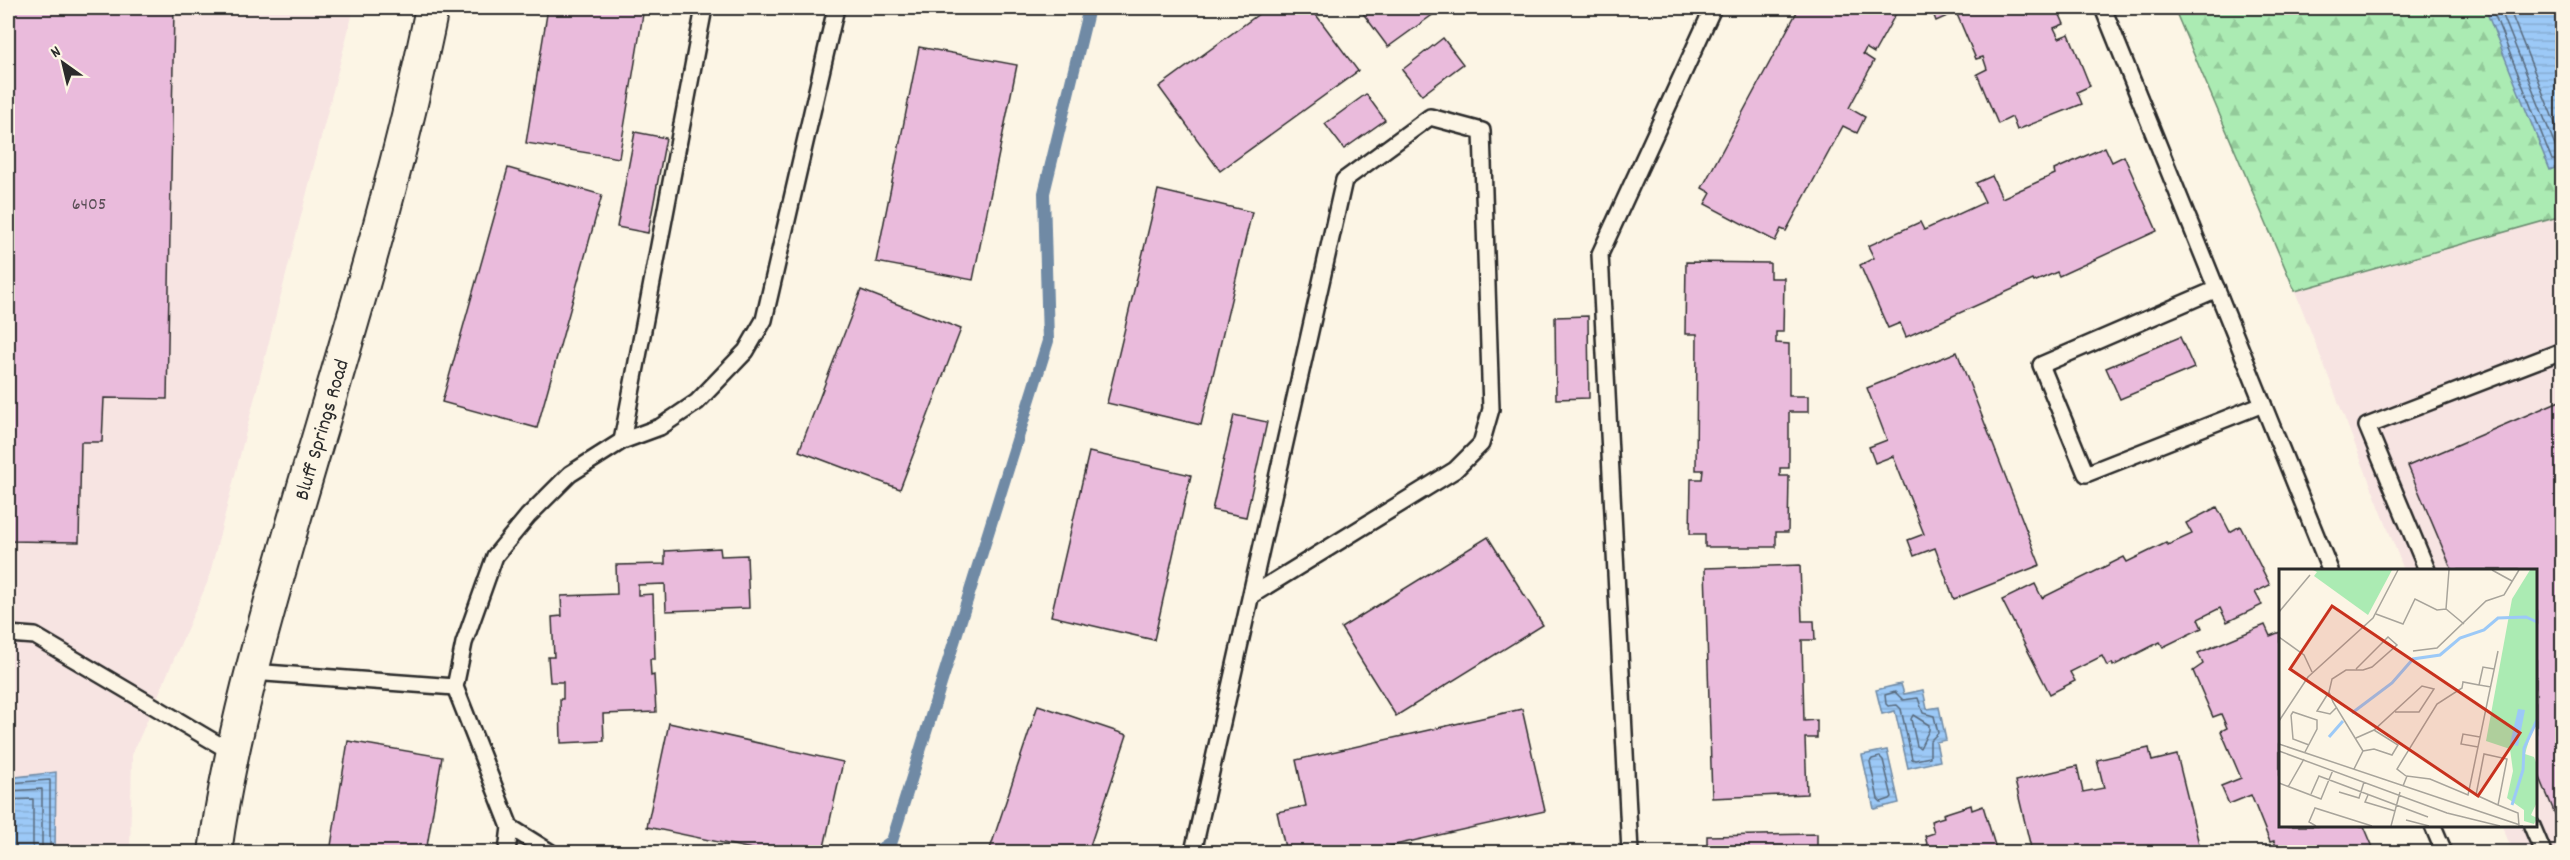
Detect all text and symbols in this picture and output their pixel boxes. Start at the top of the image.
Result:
north arrow [33,33,93,93]
text: N [46,41,66,64]
house number: 6405 [72,193,106,218]
street label: Bluff Springs Road [289,356,359,504]
inset map [2279,569,2537,827]

